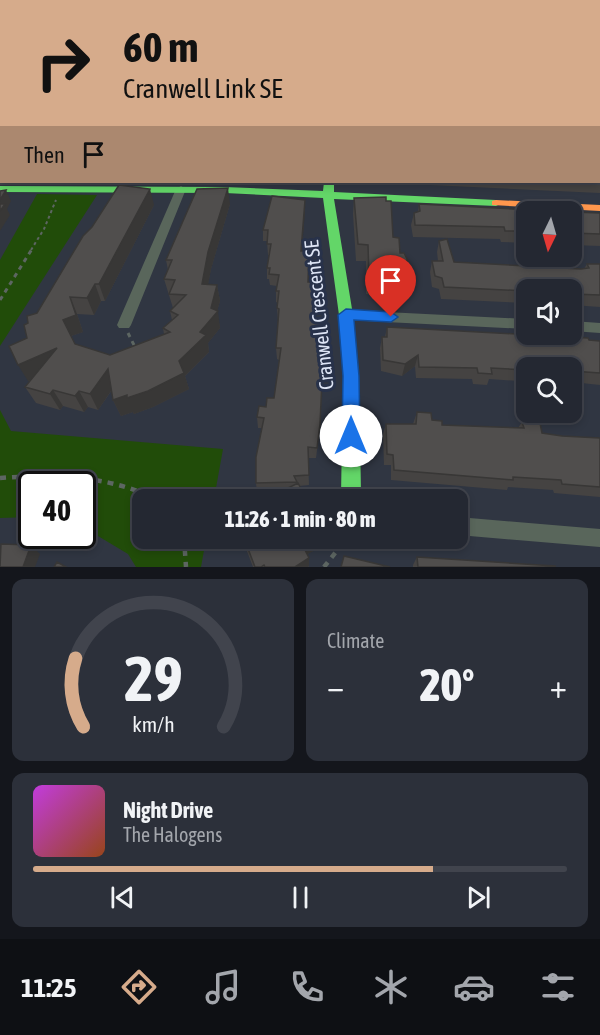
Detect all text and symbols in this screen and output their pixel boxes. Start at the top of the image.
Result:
text: 60 m [123,23,198,71]
icon: right [24,24,102,102]
text: Cranwell Link SE [123,73,283,104]
icon: arrive [77,138,110,171]
text: Then [24,142,65,168]
north arrow [516,201,582,267]
map controls [516,201,582,423]
street label: Cranwell Crescent SE [299,239,338,391]
pin [365,255,416,317]
icon: arrive [374,264,407,297]
button: sound [516,279,582,345]
button: search [516,357,582,423]
position arrow [319,404,383,468]
speed limit sign: 40 [18,471,96,549]
text: 11:26 · 1 min · 80 m [224,506,376,532]
text: Climate [327,629,384,652]
text: 29 [124,643,182,714]
text: 20° [420,659,474,711]
text: − [327,667,344,705]
text: + [550,667,567,705]
text: km/h [132,712,174,737]
text: Night Drive [123,797,213,823]
text: The Halogens [123,823,222,846]
icon: previous [106,881,139,914]
icon: pause [284,881,317,914]
icon: next [462,881,495,914]
icon: directions [118,966,160,1008]
icon: music [202,966,244,1008]
icon: phone [286,966,328,1008]
icon: climate [370,966,412,1008]
icon: car [453,966,495,1008]
icon: filters [537,966,579,1008]
text: 11:25 [21,972,76,1003]

